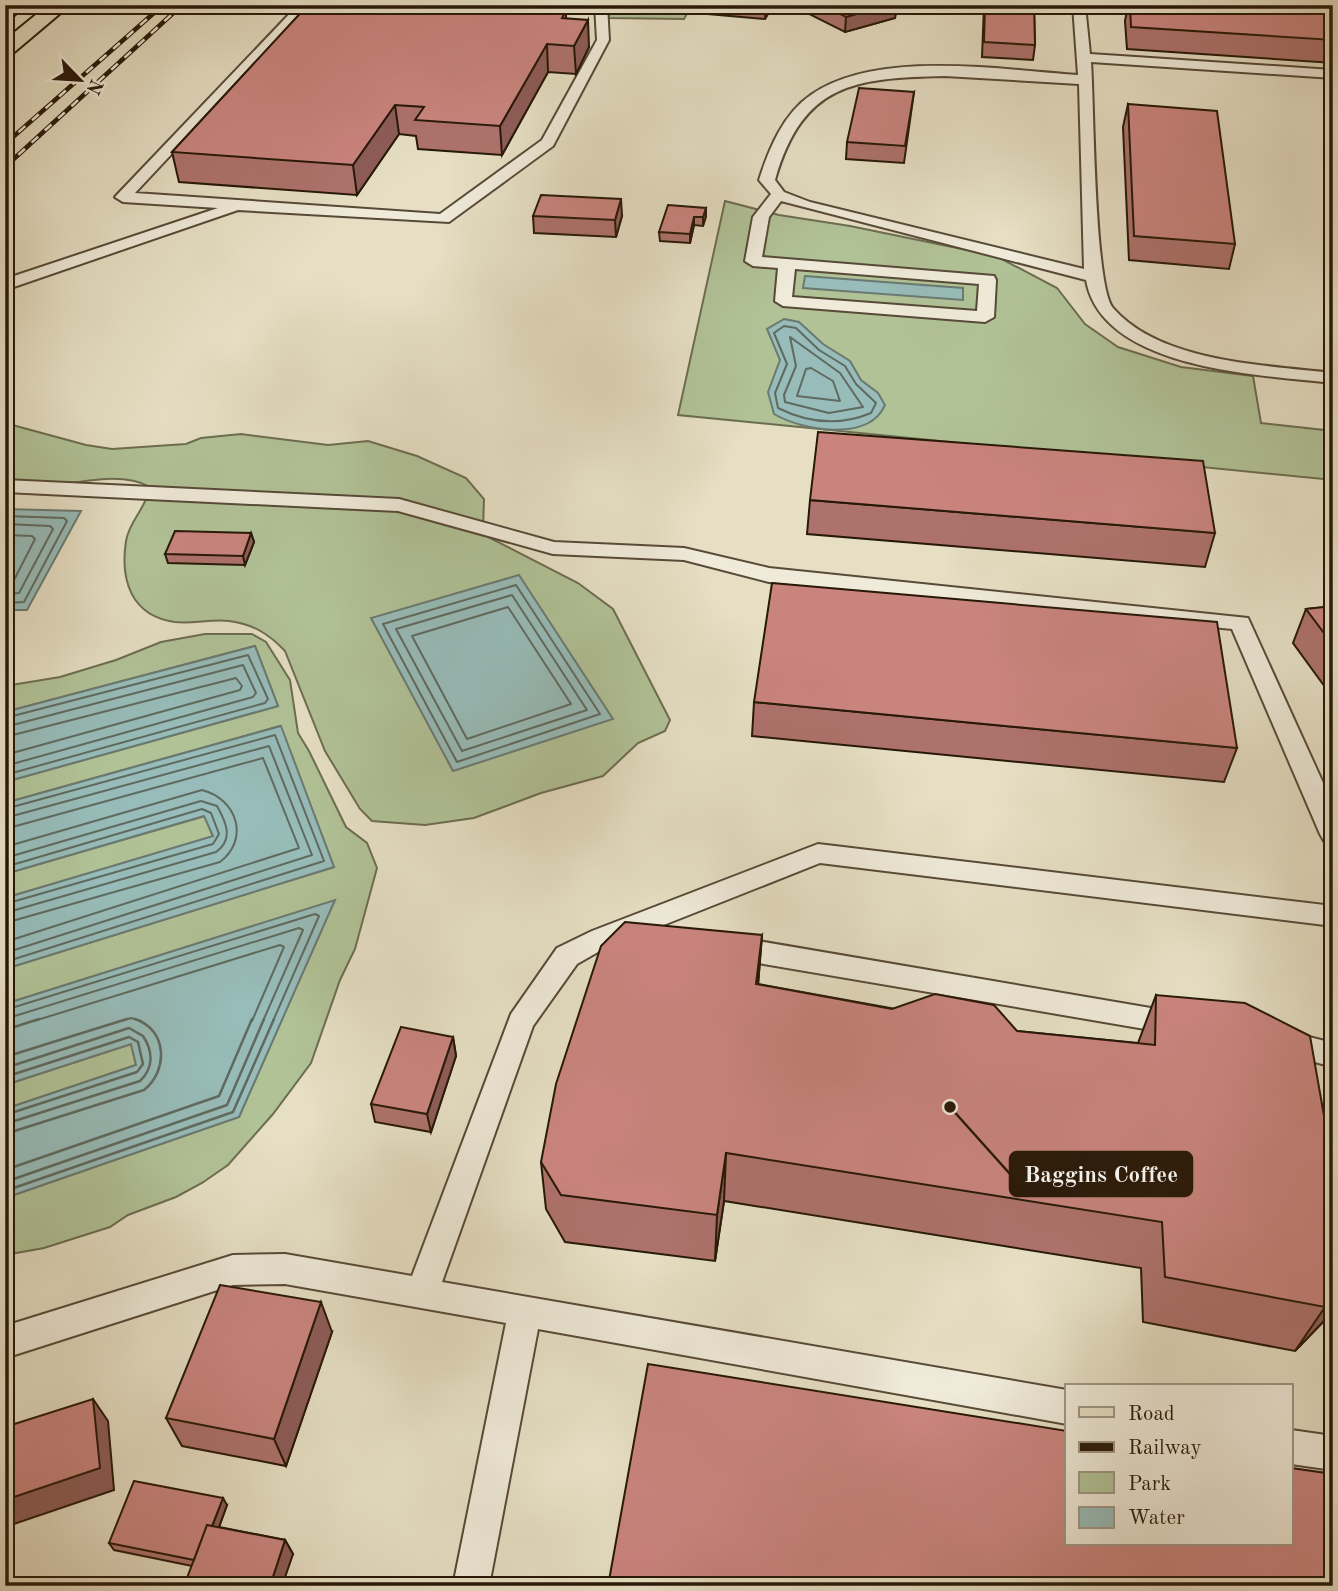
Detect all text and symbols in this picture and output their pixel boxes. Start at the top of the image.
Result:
north arrow [46,46,116,116]
text: N [81,76,105,97]
callout: Baggins Coffee [1010,1152,1192,1196]
text: Baggins Coffee [1024,1164,1178,1187]
legend [1065,1384,1292,1546]
text: Road [1128,1404,1175,1425]
text: Railway [1128,1438,1202,1459]
text: Park [1128,1474,1171,1495]
text: Water [1128,1508,1185,1529]

